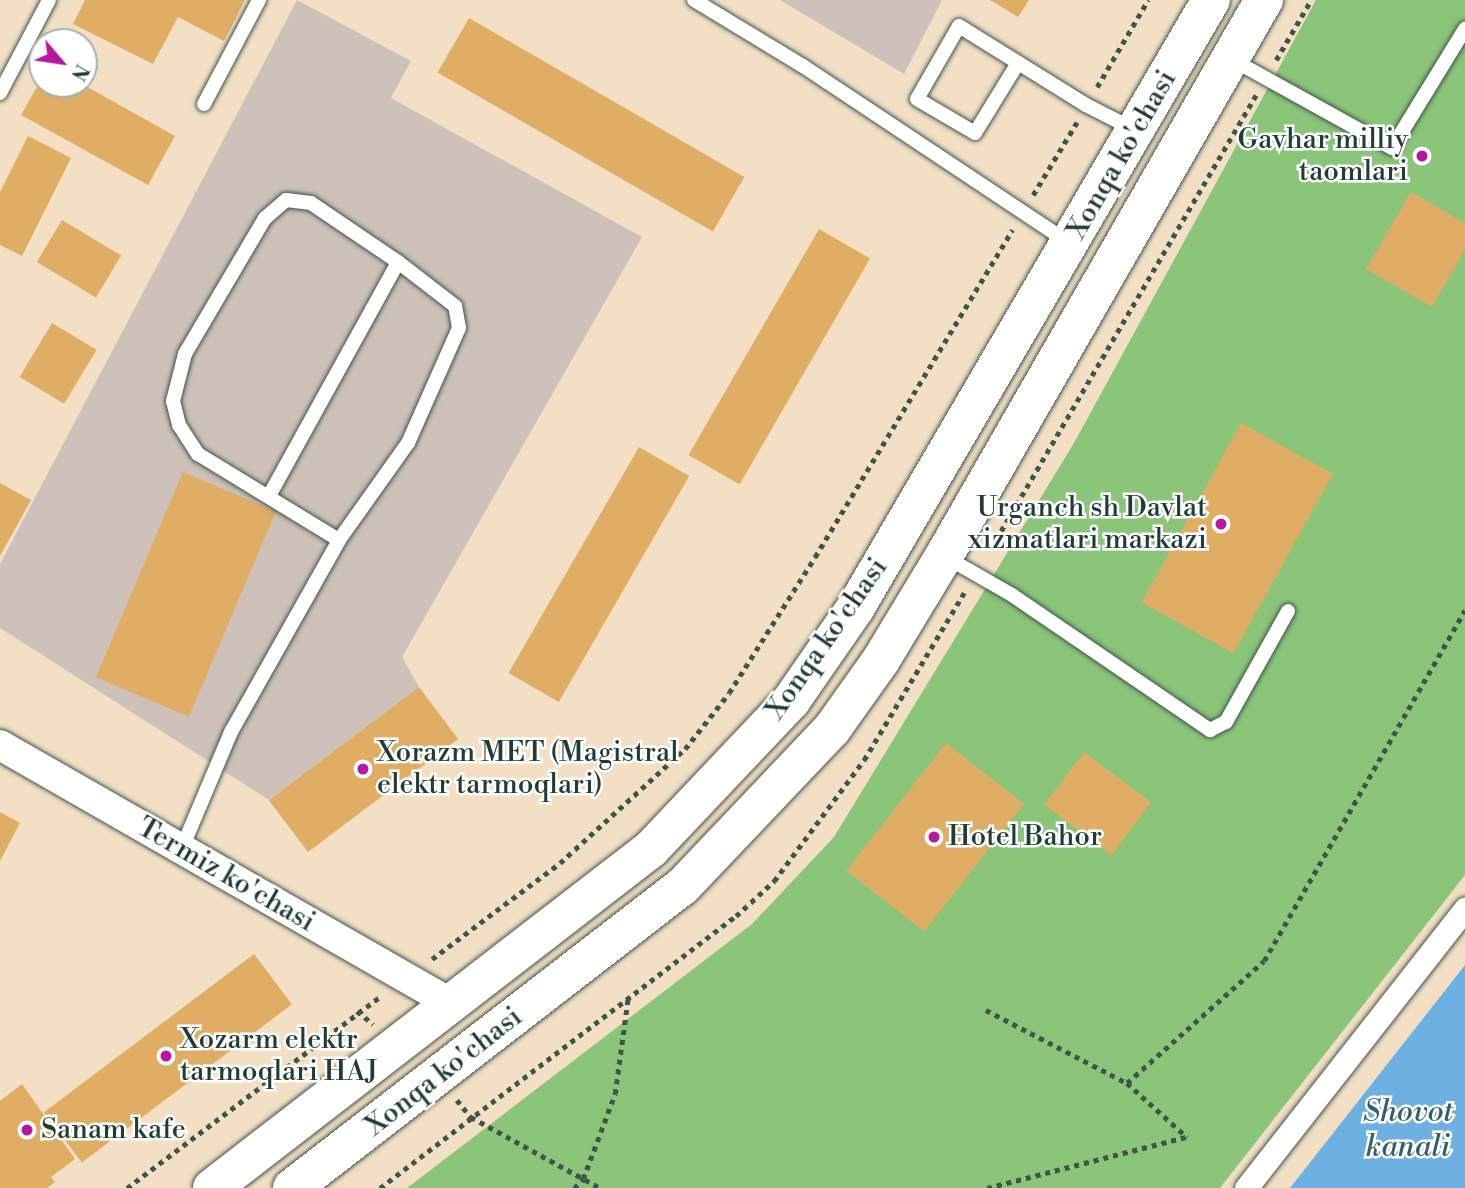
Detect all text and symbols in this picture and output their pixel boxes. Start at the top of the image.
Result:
north arrow [28,28,98,98]
text: N [65,60,94,85]
street label: Xonqa ko'chasi [1060,65,1184,245]
place label: Gavhar milliy taomlari [1238,123,1408,189]
marker: Gavhar milliy taomlari [1414,148,1430,164]
place label: Urganch sh Davlat xizmatlari markazi [968,491,1207,557]
marker: Urganch sh Davlat xizmatlari markazi [1213,516,1229,532]
street label: Xonqa ko'chasi [759,552,895,726]
place label: Xorazm MET (Magistral elektr tarmoqlari) [377,736,678,802]
marker: Xorazm MET (Magistral elektr tarmoqlari) [355,761,371,777]
street label: Termiz ko'chasi [131,811,321,939]
place label: Hotel Bahor [948,820,1102,854]
marker: Hotel Bahor [926,829,942,845]
street label: Xonqa ko'chasi [359,1000,529,1144]
place label: Xozarm elektr tarmoqlari HAJ [180,1023,378,1089]
marker: Xozarm elektr tarmoqlari HAJ [158,1048,174,1064]
water label: Shovot kanali [1363,1094,1453,1164]
place label: Sanam kafe [41,1113,186,1147]
marker: Sanam kafe [19,1122,35,1138]

